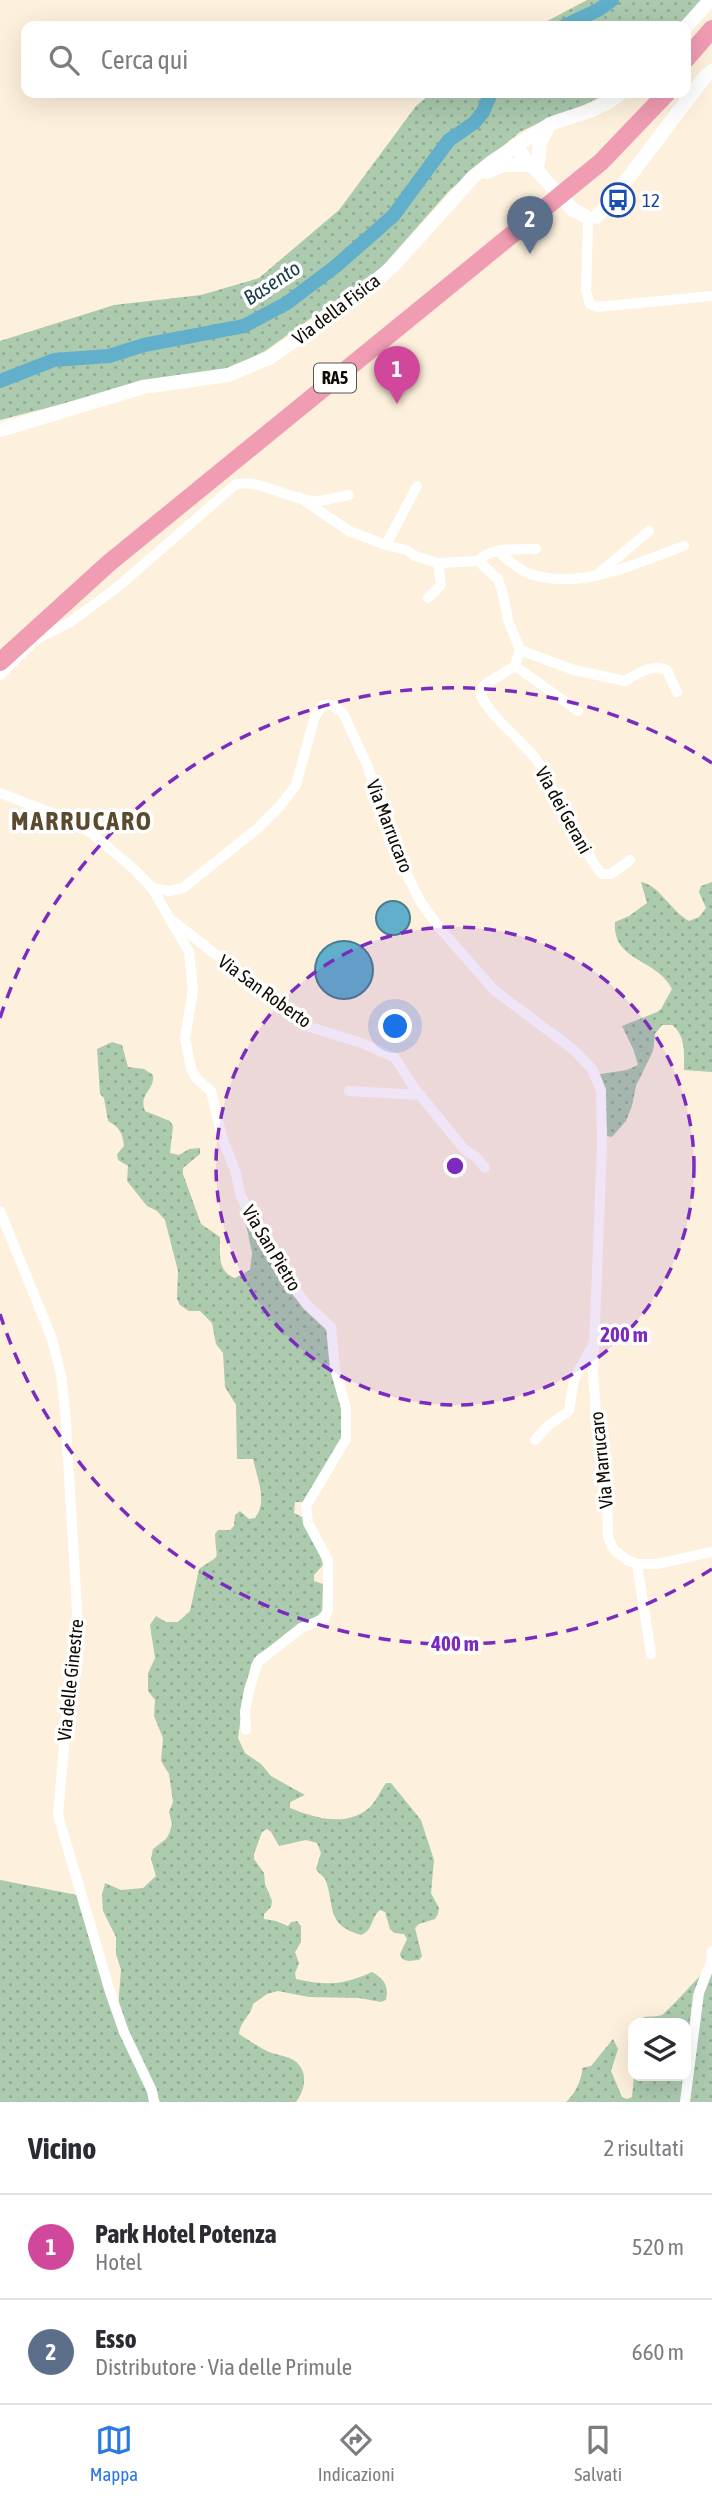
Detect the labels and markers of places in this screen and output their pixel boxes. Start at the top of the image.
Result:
bus stop icon: 12 [599,181,637,219]
place label: 12 [642,189,660,211]
pin: 2 [507,196,553,254]
pin: 1 [374,346,420,404]
centre of rings [443,1154,467,1178]

